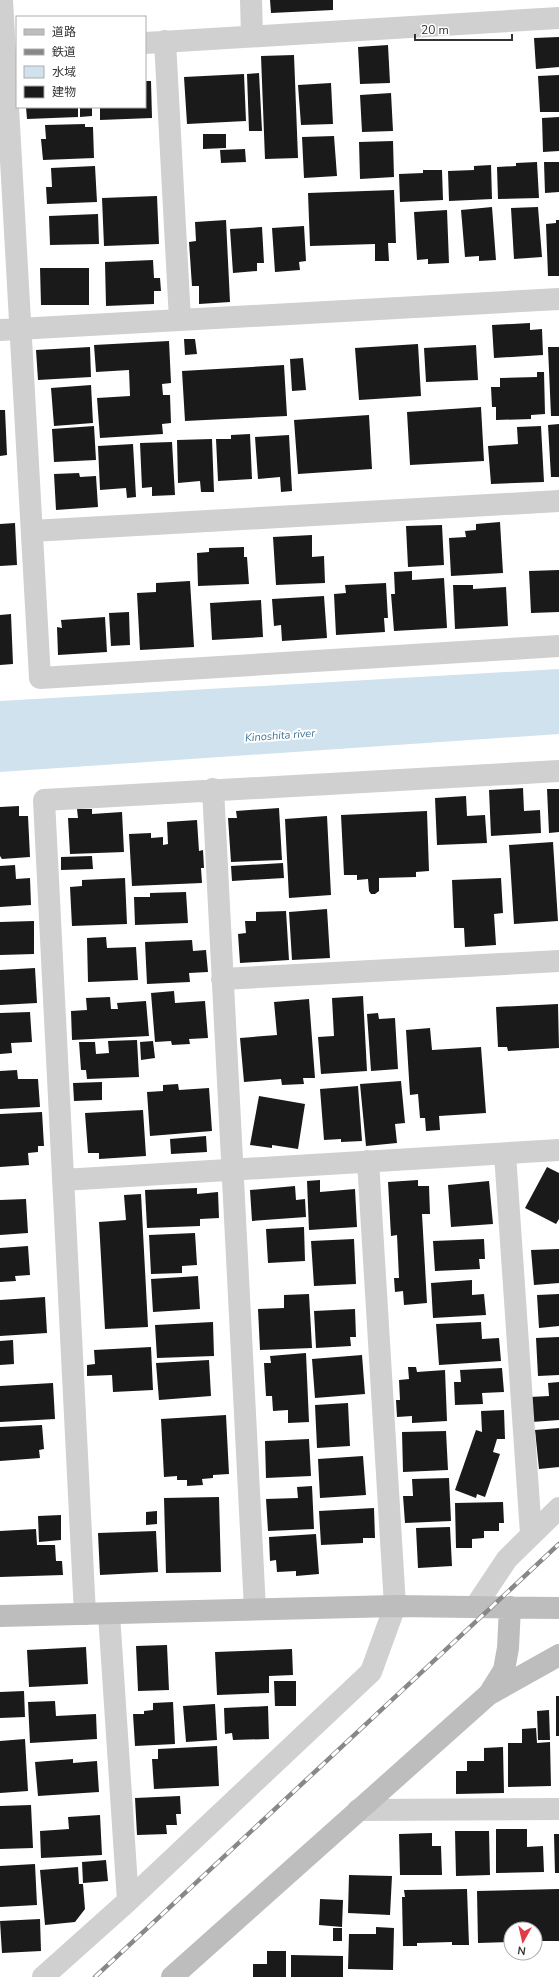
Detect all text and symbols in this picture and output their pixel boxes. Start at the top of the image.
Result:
legend [16,16,146,108]
scale bar [415,16,512,42]
text: 20 m [421,22,449,38]
text: 道路 [52,24,76,40]
text: 鉄道 [52,44,76,60]
text: 水域 [52,64,76,80]
text: 建物 [52,84,76,100]
water label: Kinoshita river [244,725,317,745]
north arrow [503,1921,543,1961]
text: N [517,1942,527,1958]

